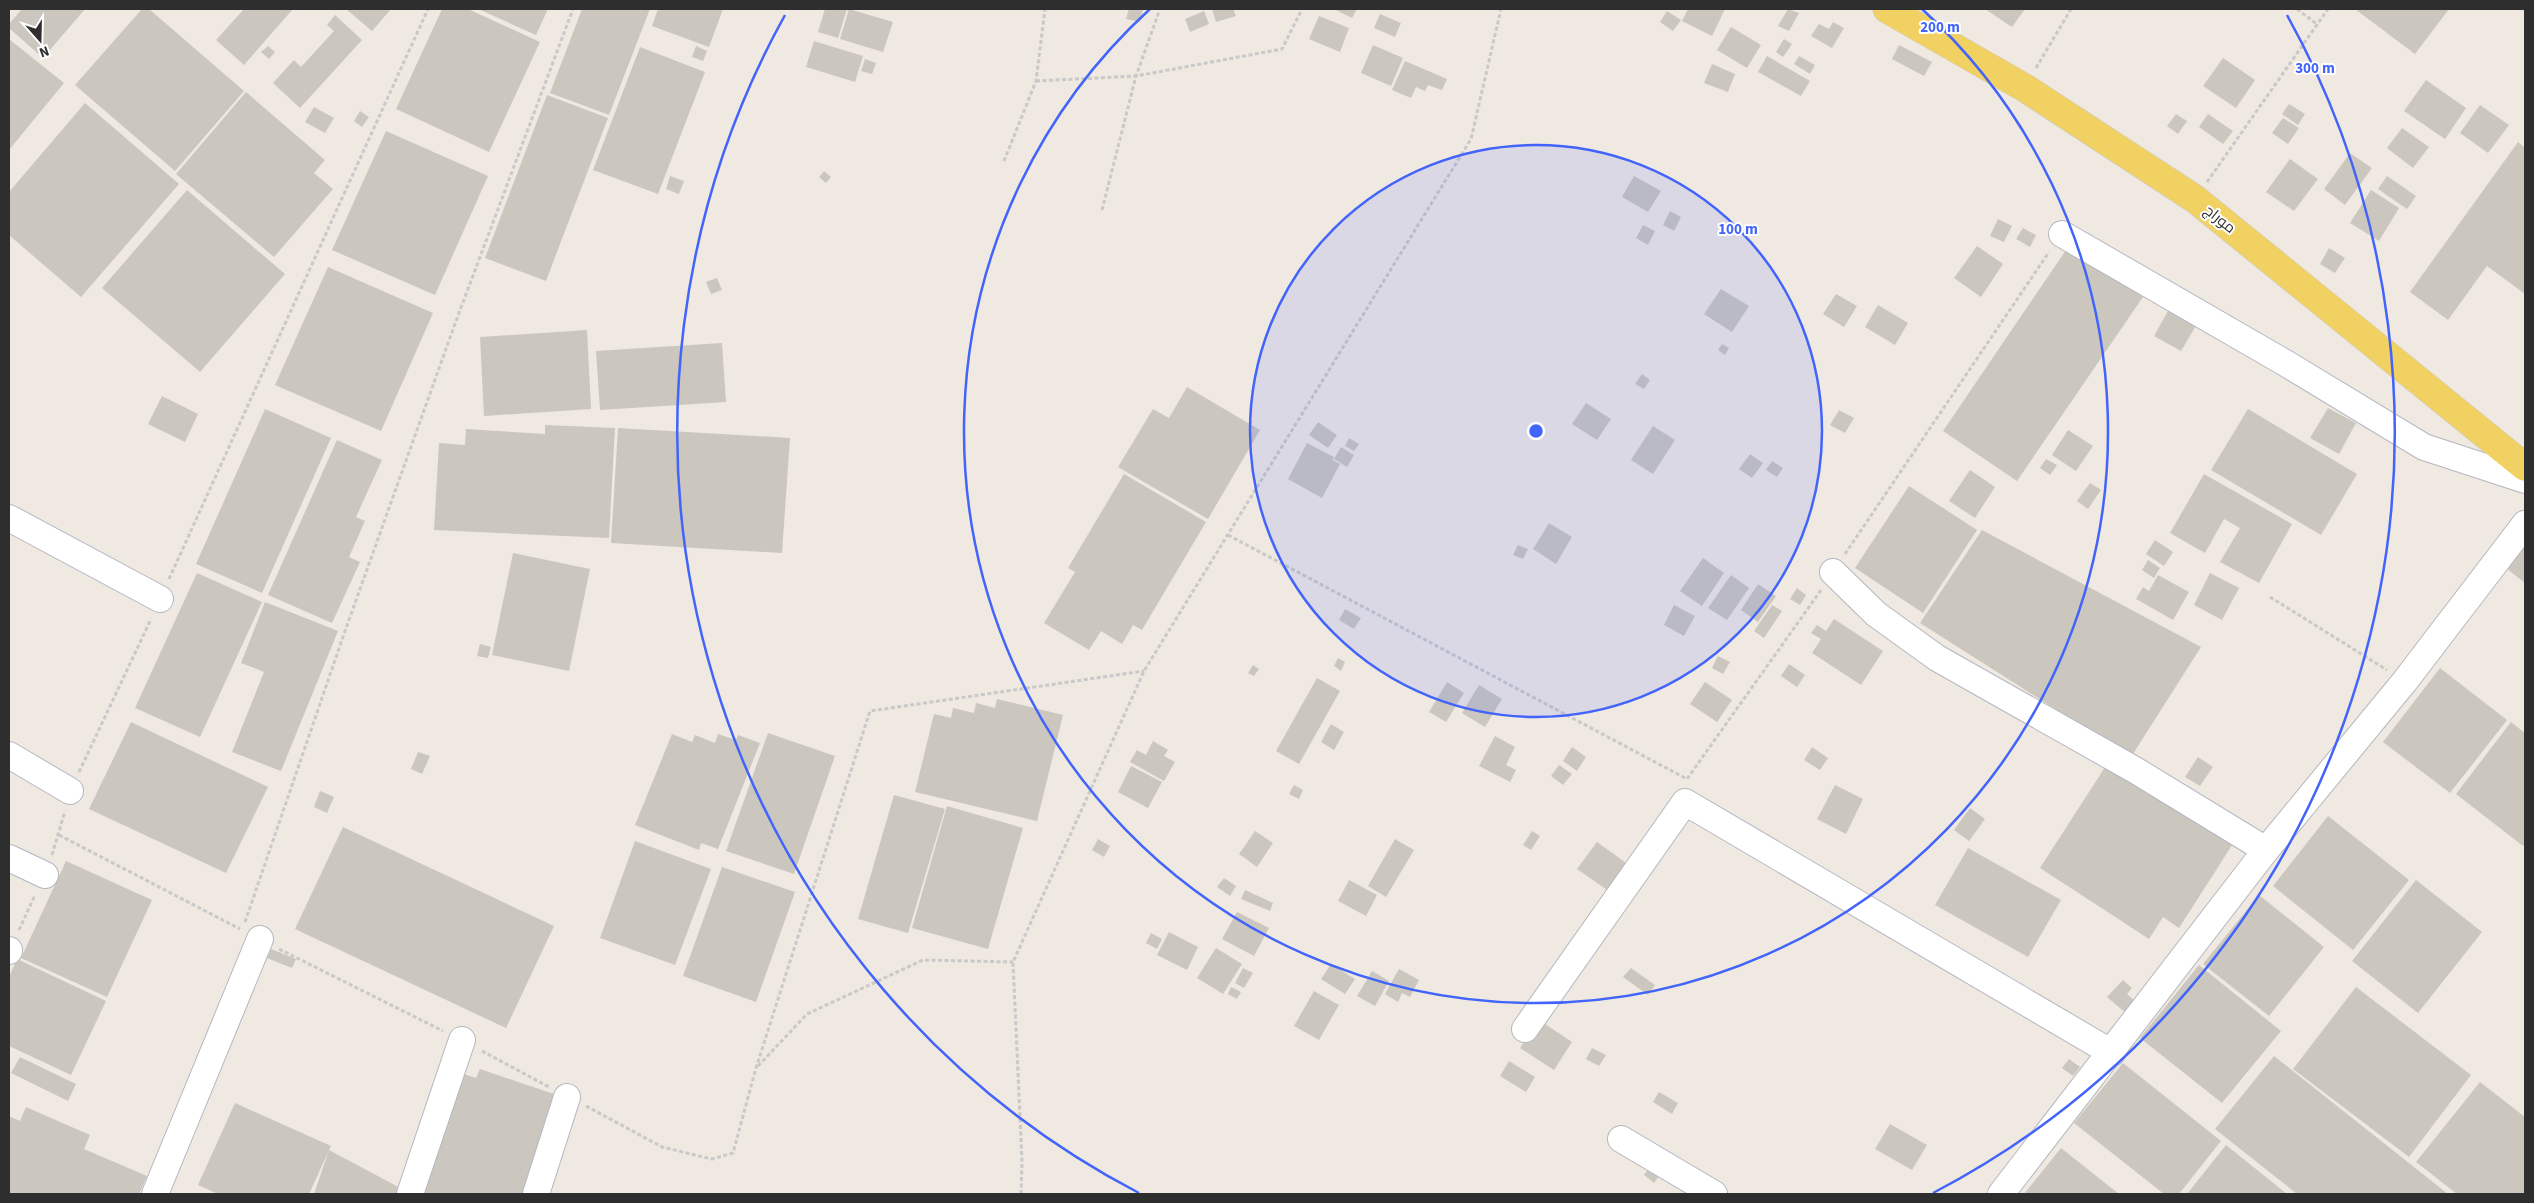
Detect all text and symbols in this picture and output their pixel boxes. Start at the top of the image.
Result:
north arrow [15,15,65,65]
text: 200 m [1920,17,1960,38]
text: N [36,40,52,62]
text: 300 m [2295,58,2335,79]
street label: موراج [2199,200,2240,239]
text: 100 m [1718,219,1758,240]
centre of rings [1527,422,1545,440]

